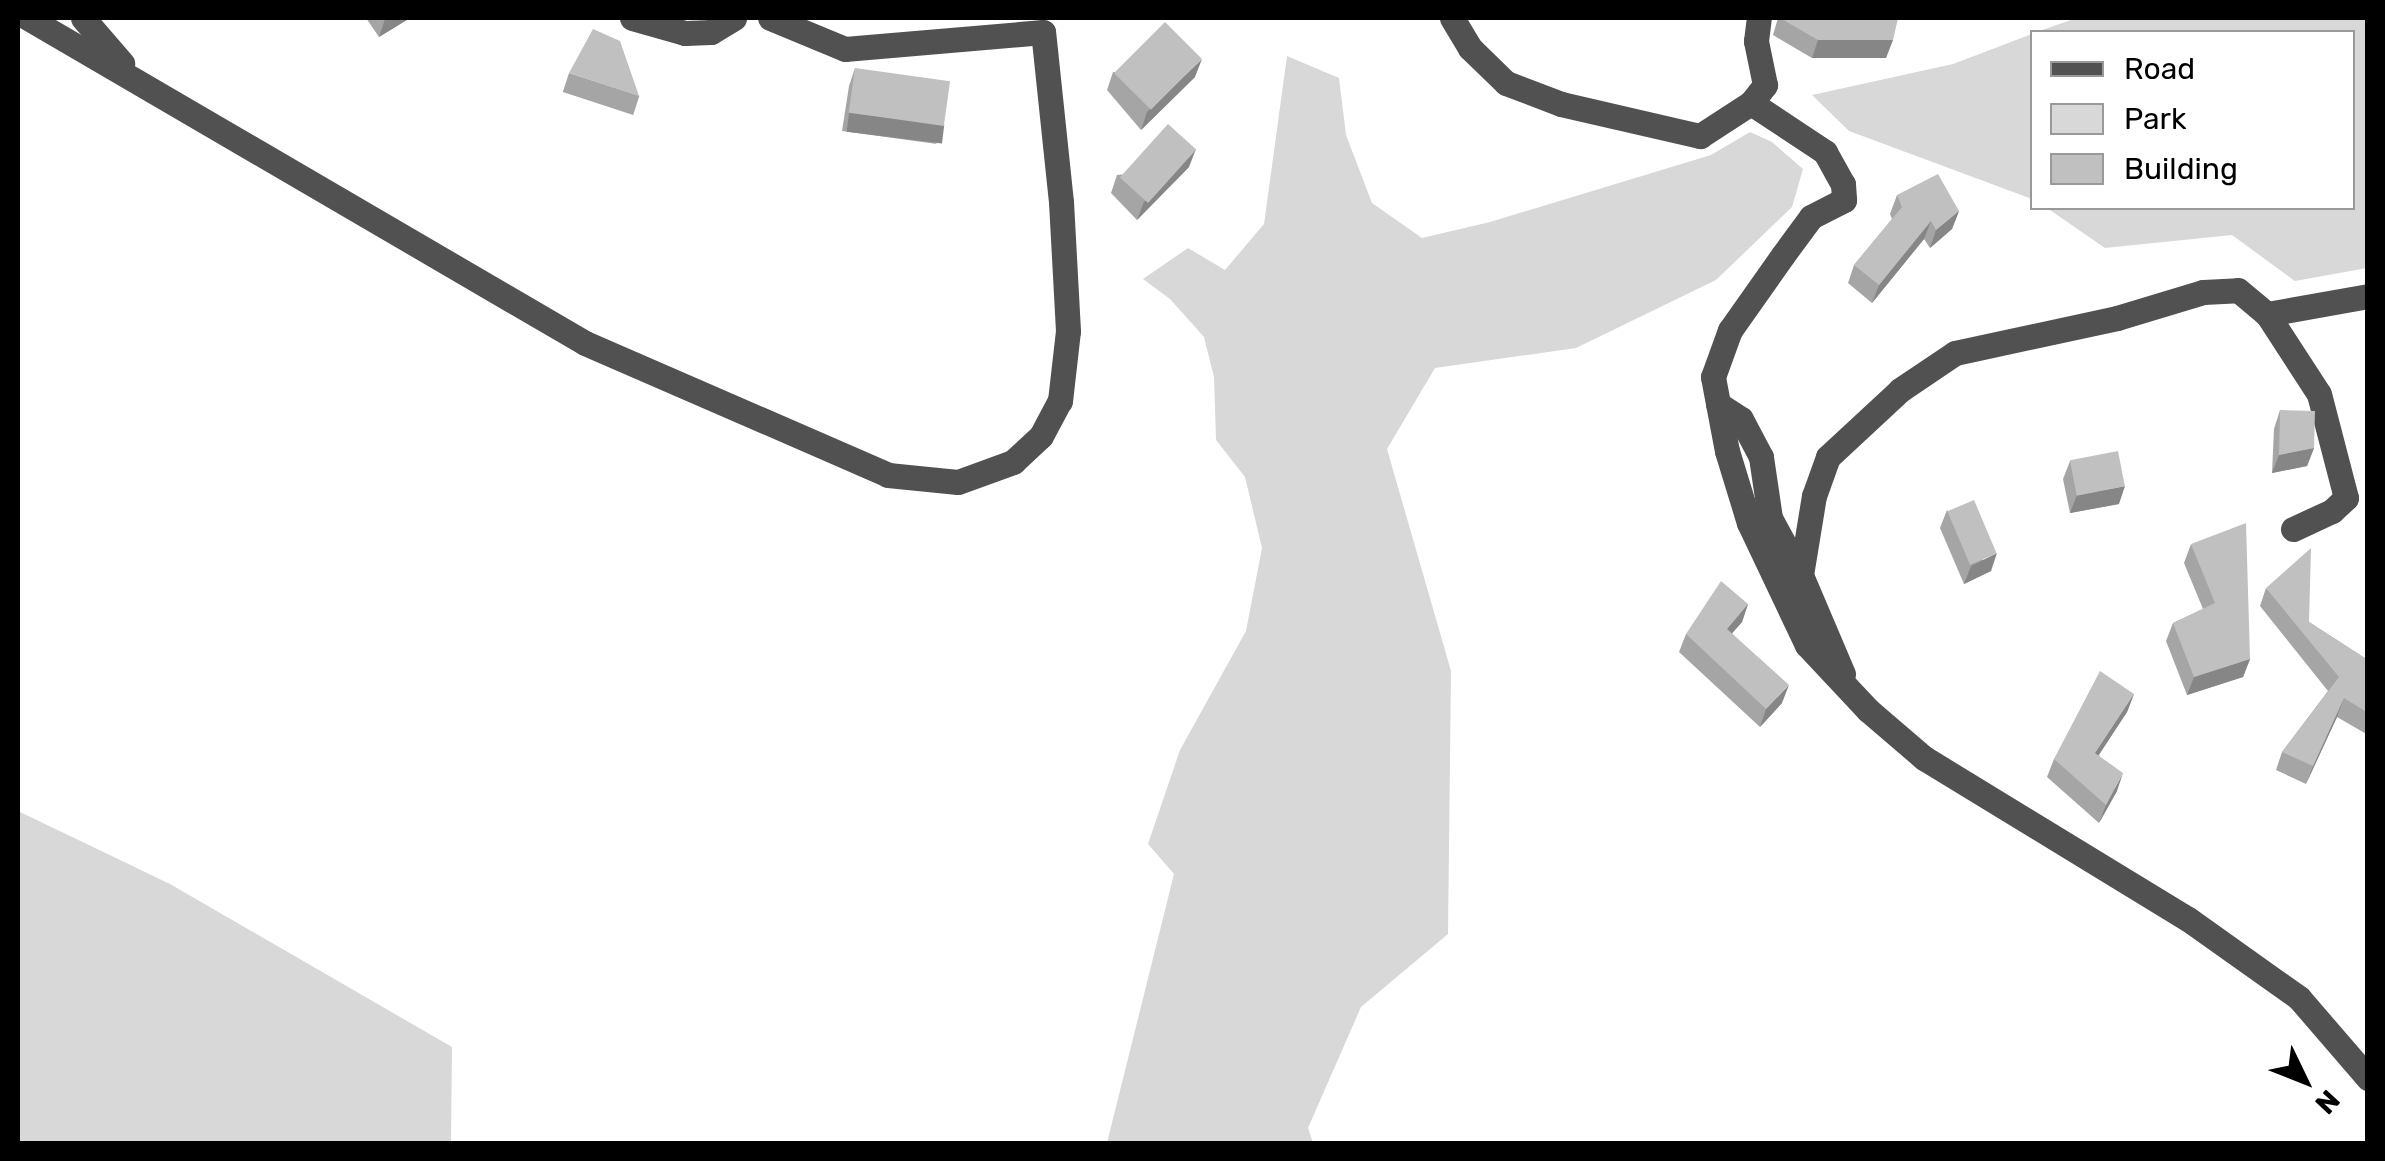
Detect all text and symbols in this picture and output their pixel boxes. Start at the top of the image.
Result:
legend [2030,30,2355,210]
text: Road [2124,51,2195,87]
text: Park [2124,101,2186,137]
text: Building [2124,151,2238,187]
north arrow [2255,1031,2355,1131]
text: N [2308,1083,2346,1120]

